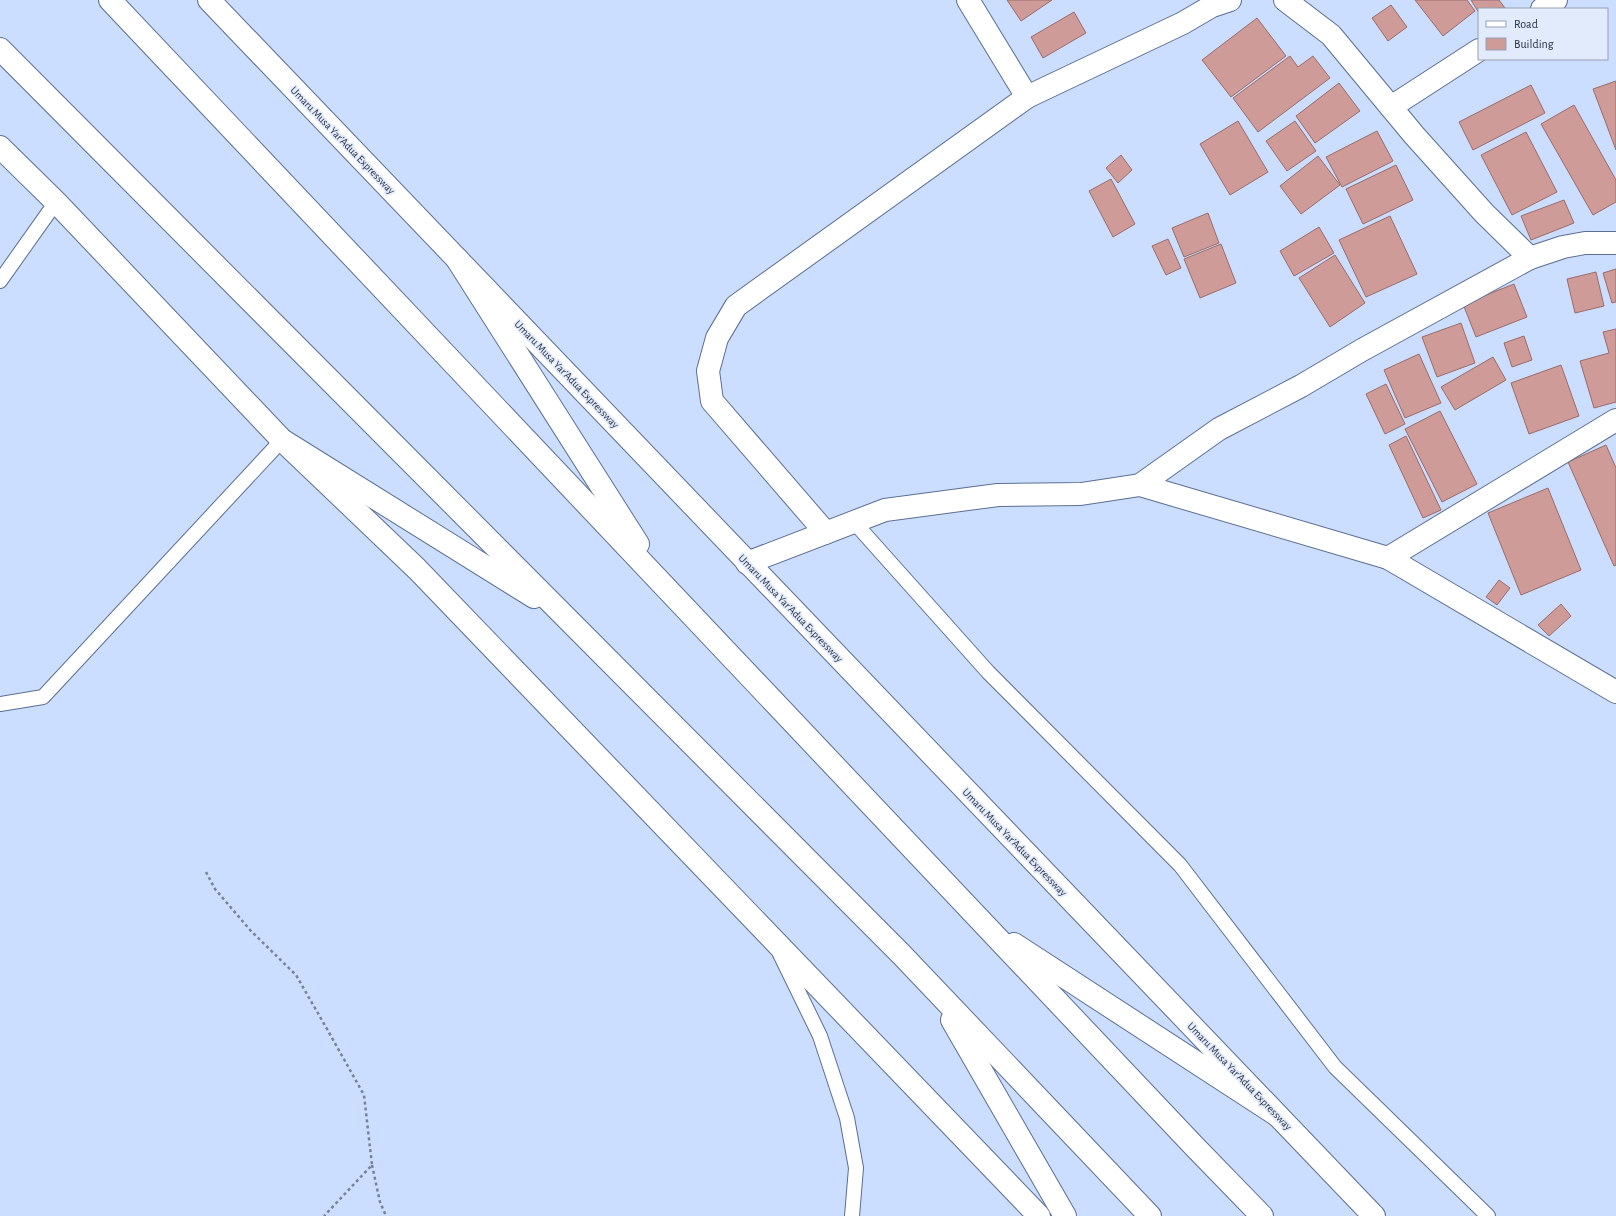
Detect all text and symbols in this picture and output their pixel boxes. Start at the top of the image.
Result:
legend [1478,8,1608,60]
text: Road [1514,18,1538,30]
text: Building [1514,38,1554,50]
street label: Umaru Musa Yar'Adua Expressway [288,84,397,197]
street label: Umaru Musa Yar'Adua Expressway [512,318,621,431]
street label: Umaru Musa Yar'Adua Expressway [736,552,845,665]
street label: Umaru Musa Yar'Adua Expressway [960,786,1069,899]
street label: Umaru Musa Yar'Adua Expressway [1185,1020,1294,1133]

